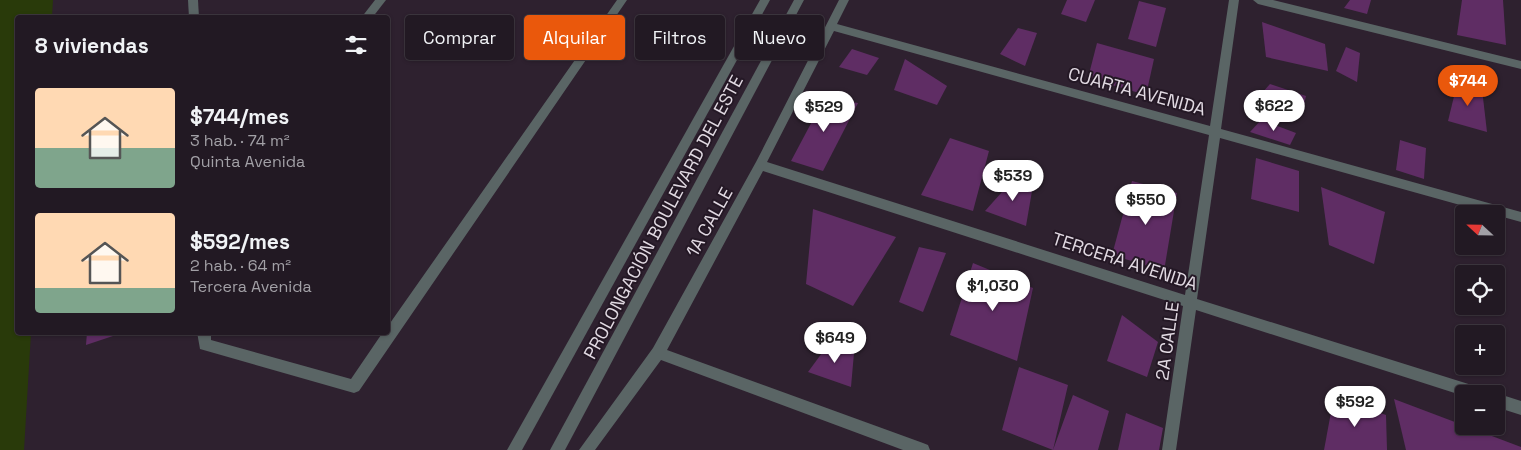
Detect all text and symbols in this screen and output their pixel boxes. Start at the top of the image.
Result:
chip: Comprar [405,15,514,60]
chip: Alquilar [524,15,625,60]
chip: Filtros [635,15,725,60]
chip: Nuevo [735,15,824,60]
icon: filters [342,31,370,59]
text: 8 viviendas [35,32,149,59]
street label: CUARTA AVENIDA [1066,62,1208,120]
pin: $744 [1438,64,1498,107]
text: $744 [1449,70,1487,91]
street label: PROLONGACIÓN BOULEVARD DEL ESTE [578,71,748,363]
pin: $529 [794,90,854,133]
pin: $622 [1244,90,1304,132]
text: $622 [1255,95,1293,116]
text: $529 [805,96,843,117]
text: $744/mes [190,103,289,130]
icon: home [75,108,135,168]
text: 3 hab. · 74 m² [190,130,290,151]
text: Quinta Avenida [190,151,305,172]
pin: $539 [983,160,1043,202]
text: $539 [994,165,1032,186]
street label: 1A CALLE [681,183,737,261]
pin: $550 [1116,184,1176,226]
text: $550 [1126,189,1166,210]
north arrow [1455,205,1505,255]
map controls [1455,205,1505,435]
street label: TERCERA AVENIDA [1049,227,1201,295]
text: $592/mes [190,228,290,255]
icon: home [75,233,135,293]
text: 2 hab. · 64 m² [190,255,291,276]
button: locate [1455,265,1505,315]
pin: $1,030 [952,270,1034,312]
text: $1,030 [967,275,1019,296]
text: Tercera Avenida [190,276,312,297]
street label: 2A CALLE [1150,300,1184,382]
pin: $649 [805,322,865,364]
button: + [1455,325,1505,375]
text: $649 [815,327,855,348]
button: − [1455,385,1505,435]
pin: $592 [1325,386,1385,428]
text: $592 [1336,391,1374,412]

